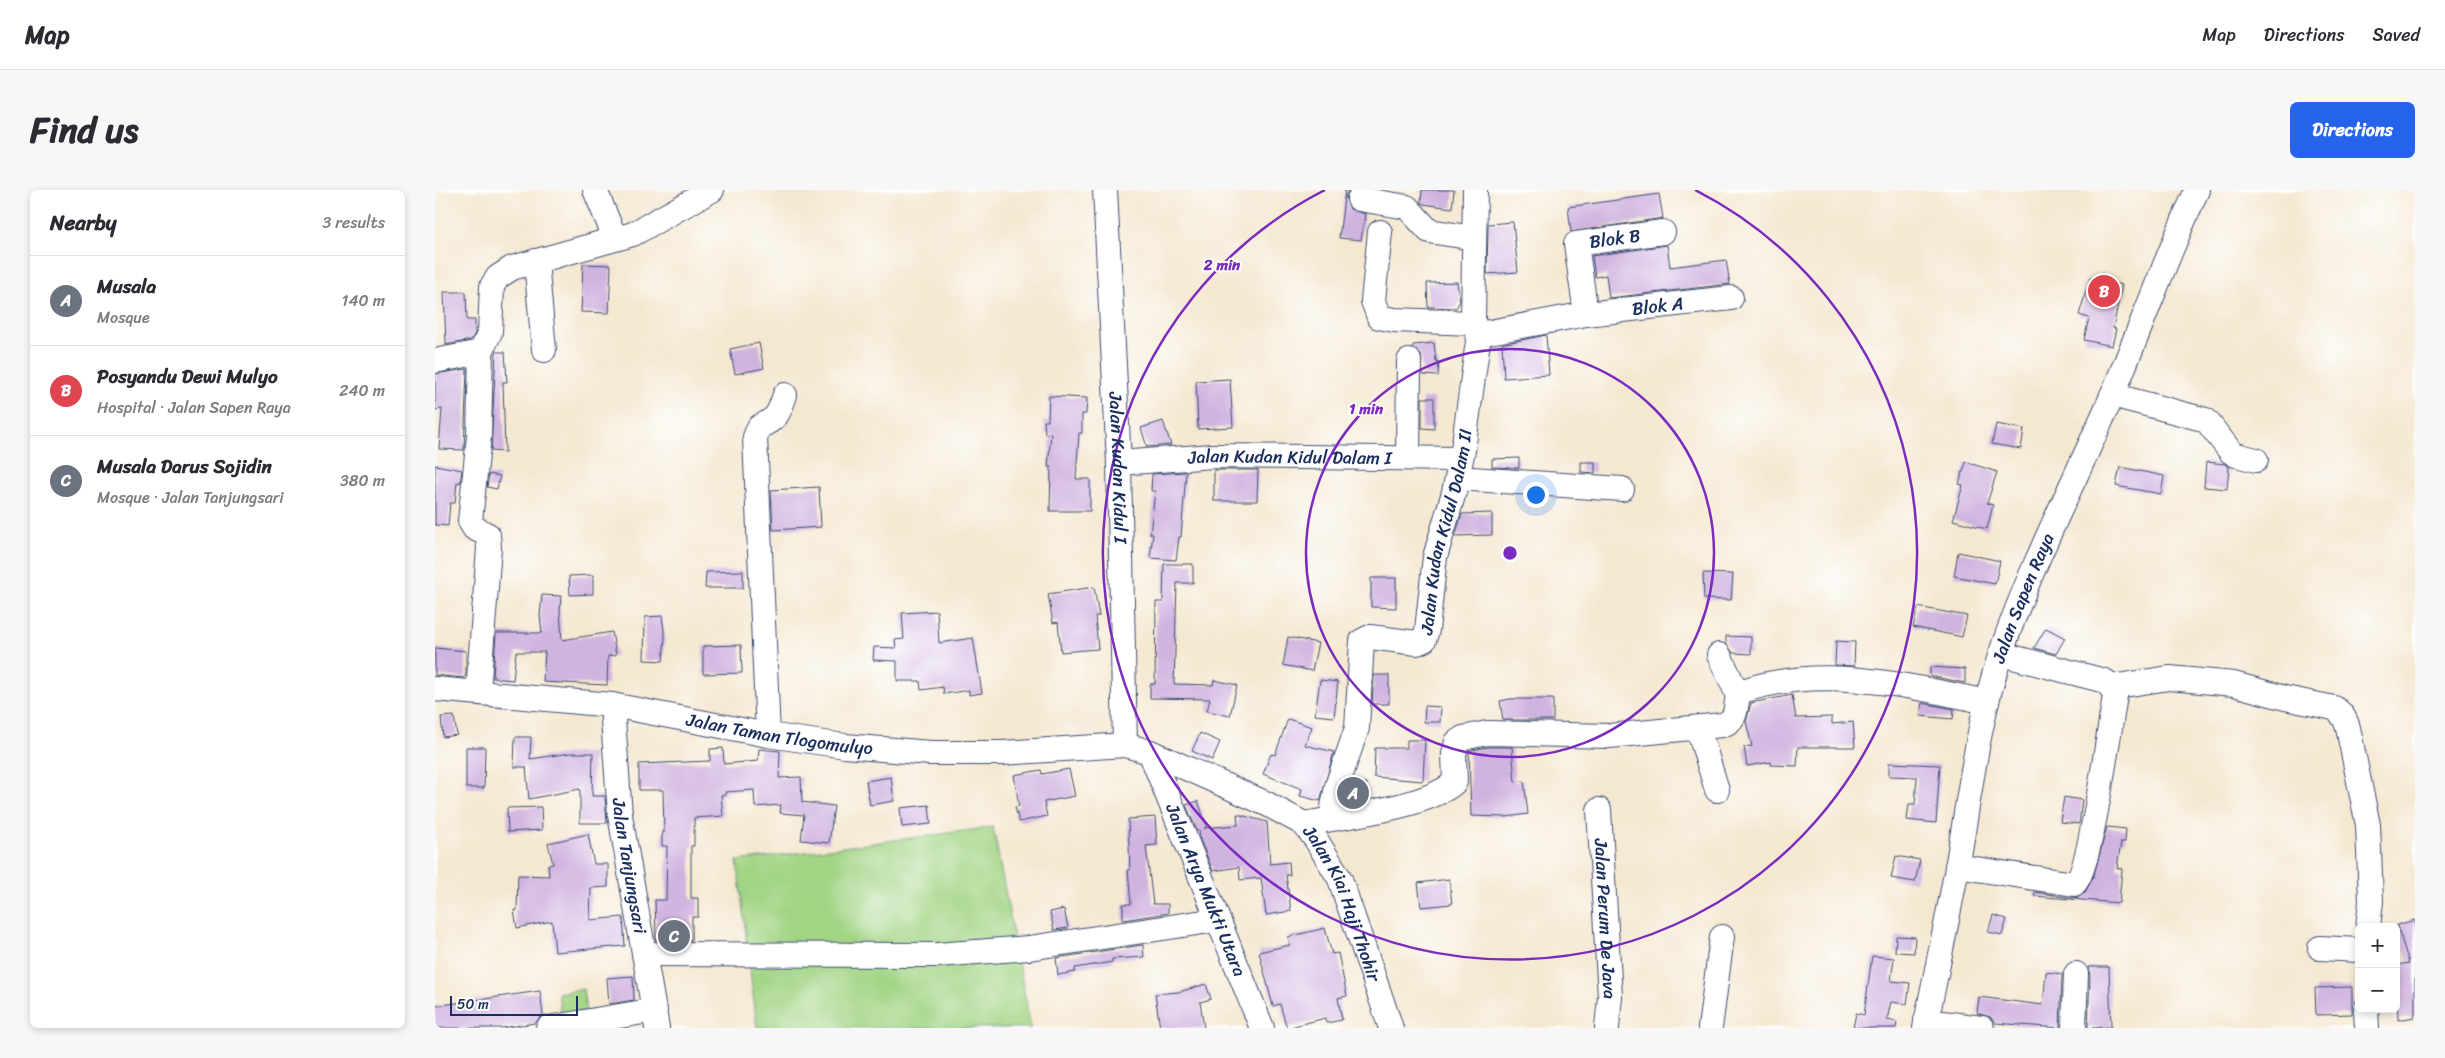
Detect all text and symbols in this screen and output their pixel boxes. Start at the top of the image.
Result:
text: Map [25,14,69,56]
text: Map [2203,19,2236,51]
text: Directions [2264,19,2345,51]
text: Saved [2373,19,2420,51]
text: Find us [30,99,138,161]
button: Directions [2290,102,2415,158]
text: Nearby [50,204,116,242]
text: 3 results [322,208,385,237]
street label: Blok B [1587,219,1643,258]
text: 2 min [1203,252,1241,278]
text: Musala [97,270,156,303]
pin: B [2088,272,2120,310]
text: A [61,286,71,315]
text: 140 m [342,286,385,315]
street label: Blok A [1630,287,1685,325]
text: Mosque [97,303,150,332]
text: Posyandu Dewi Mulyo [97,360,278,393]
text: B [61,376,71,405]
text: 240 m [339,376,385,405]
street label: Jalan Kudan Kidul I [1099,390,1137,546]
text: Hospital · Jalan Sapen Raya [97,393,291,422]
text: 1 min [1349,396,1384,422]
street label: Jalan Kudan Kidul Dalam II [1410,426,1482,640]
street label: Jalan Kudan Kidul Dalam I [1186,440,1394,474]
text: Musala Darus Sojidin [97,450,272,483]
text: C [61,466,71,495]
text: 380 m [340,466,385,495]
your location [1523,482,1549,508]
text: Mosque · Jalan Tanjungsari [97,483,284,512]
street label: Jalan Sapen Raya [1982,528,2063,668]
centre of rings [1501,544,1519,562]
street label: Jalan Taman Tlogomulyo [683,703,874,764]
pin: A [1337,774,1369,812]
street label: Jalan Tanjungsari [603,796,657,937]
street label: Jalan Arya Mukti Utara [1156,798,1256,982]
street label: Jalan Kiai Haji Thohir [1294,817,1390,987]
street label: Jalan Perum De Java [1585,837,1626,1000]
pin: C [658,917,690,955]
map controls [2355,923,2400,1013]
button: + [2355,923,2400,968]
button: − [2355,968,2400,1013]
text: 50 m [457,992,489,1017]
scale bar [450,993,577,1016]

